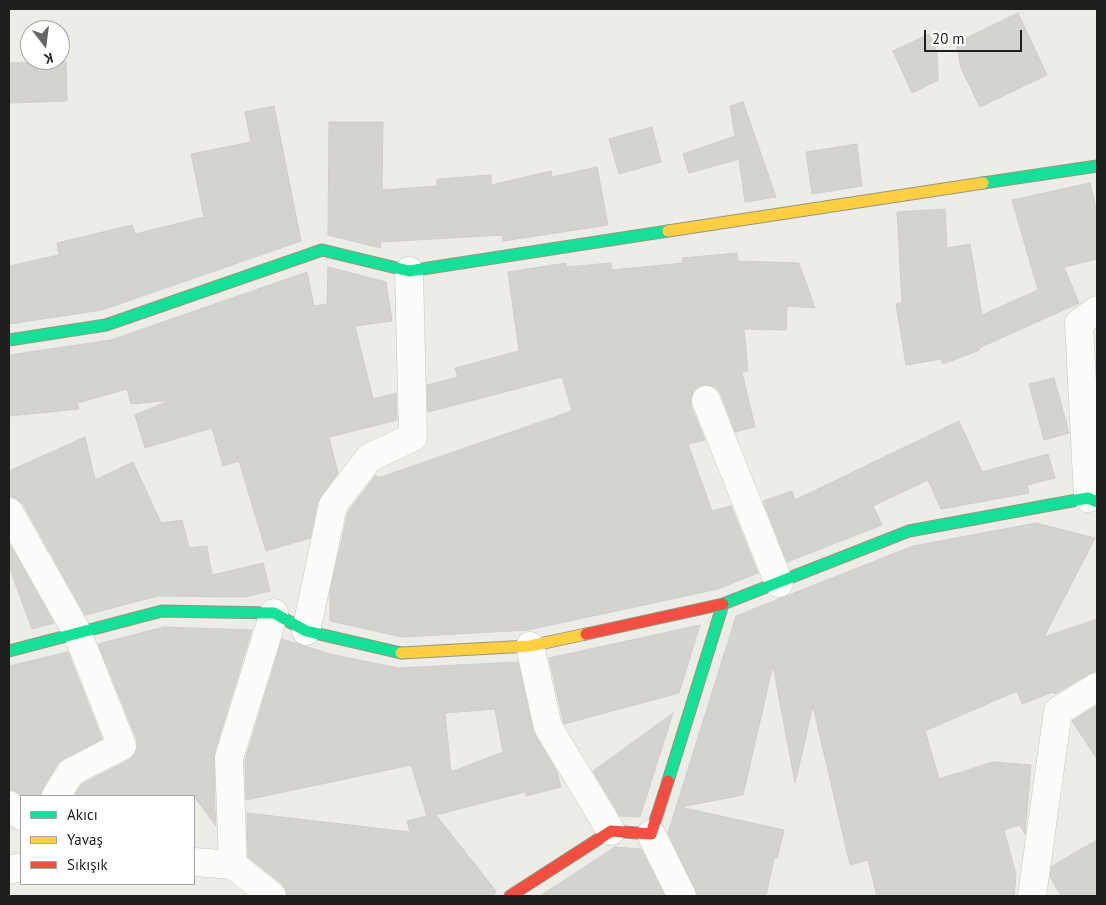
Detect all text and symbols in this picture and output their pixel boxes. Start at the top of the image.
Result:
north arrow [20,20,70,70]
scale bar [926,20,1024,52]
text: 20 m [932,29,965,48]
text: K [42,49,55,68]
legend [20,795,195,885]
text: Akıcı [67,805,98,824]
text: Yavaş [67,830,103,849]
text: Sıkışık [67,855,108,874]

